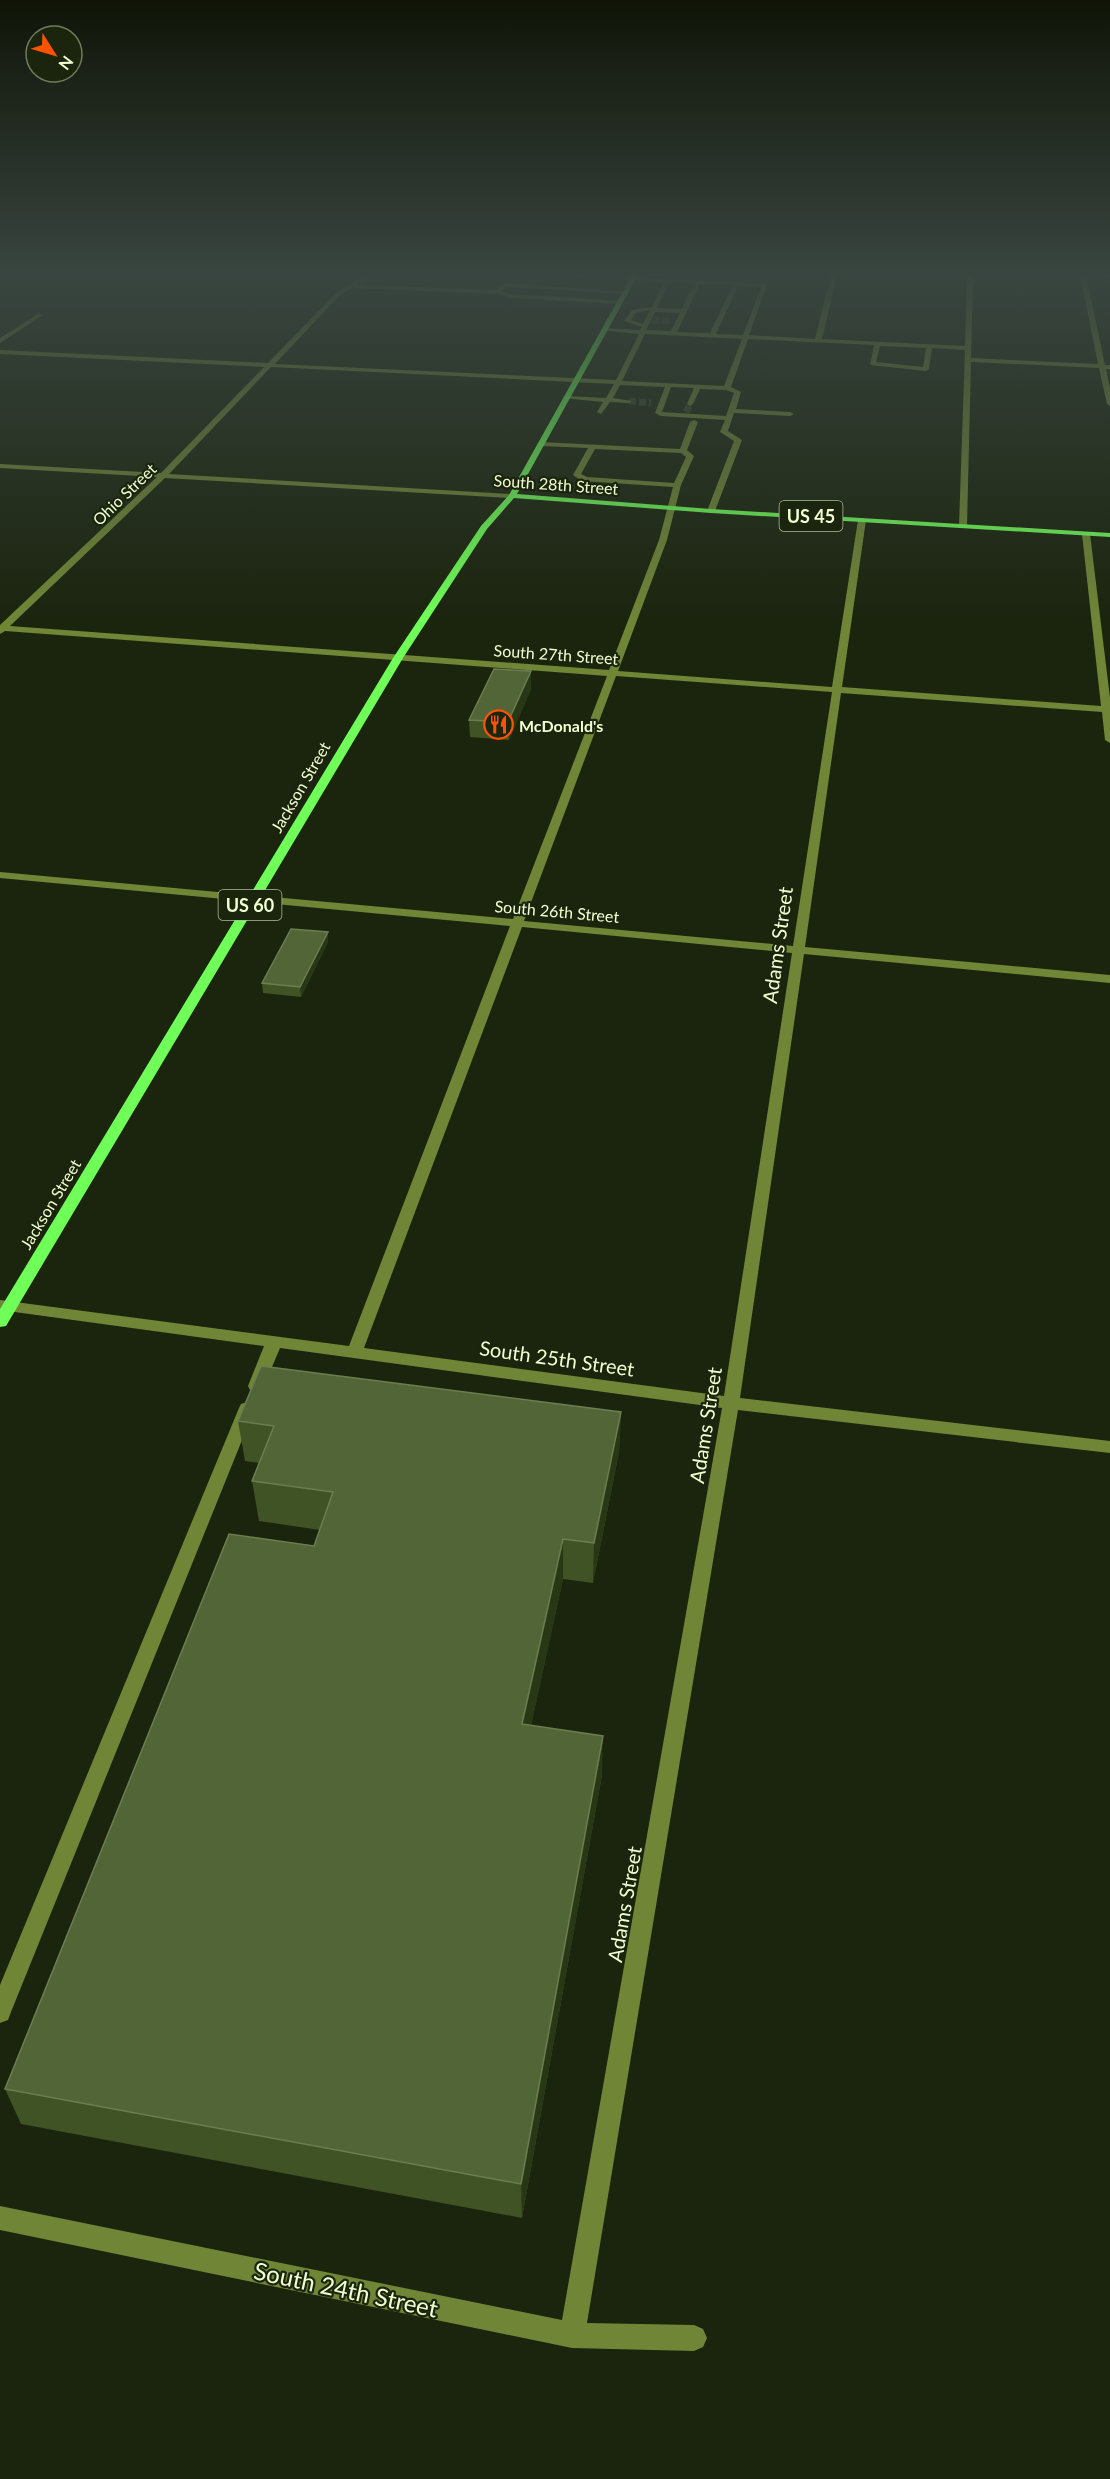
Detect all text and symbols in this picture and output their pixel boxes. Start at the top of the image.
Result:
north arrow [24,24,84,84]
text: N [55,53,78,74]
street label: Ohio Street [88,459,160,529]
street label: South 28th Street [493,470,619,498]
road number: US 45 [780,501,842,531]
street label: South 27th Street [493,640,619,668]
restaurant icon: McDonald's [482,709,514,741]
place label: McDonald's [519,716,603,735]
street label: Jackson Street [266,738,334,836]
street label: Adams Street [757,885,797,1005]
road number: US 60 [218,890,282,920]
street label: South 26th Street [494,896,620,926]
street label: Jackson Street [16,1155,84,1252]
street label: South 25th Street [478,1335,636,1381]
street label: Adams Street [684,1365,726,1485]
street label: Adams Street [602,1844,646,1964]
street label: South 24th Street [251,2255,441,2323]

